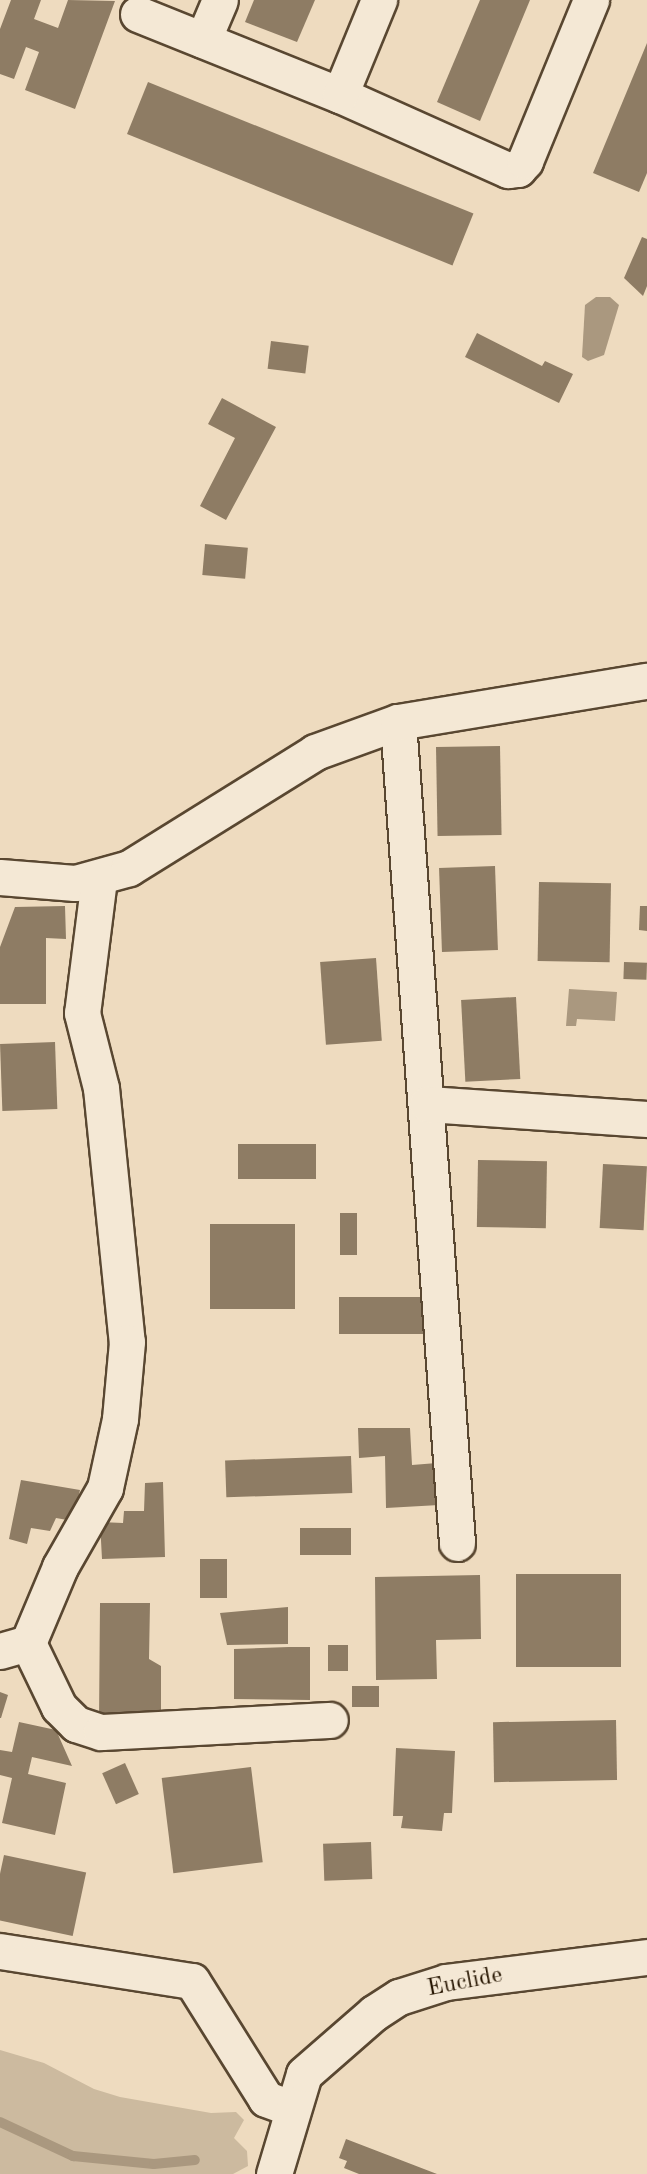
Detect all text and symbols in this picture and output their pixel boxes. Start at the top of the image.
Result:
street label: Euclide [425,1962,505,2004]

